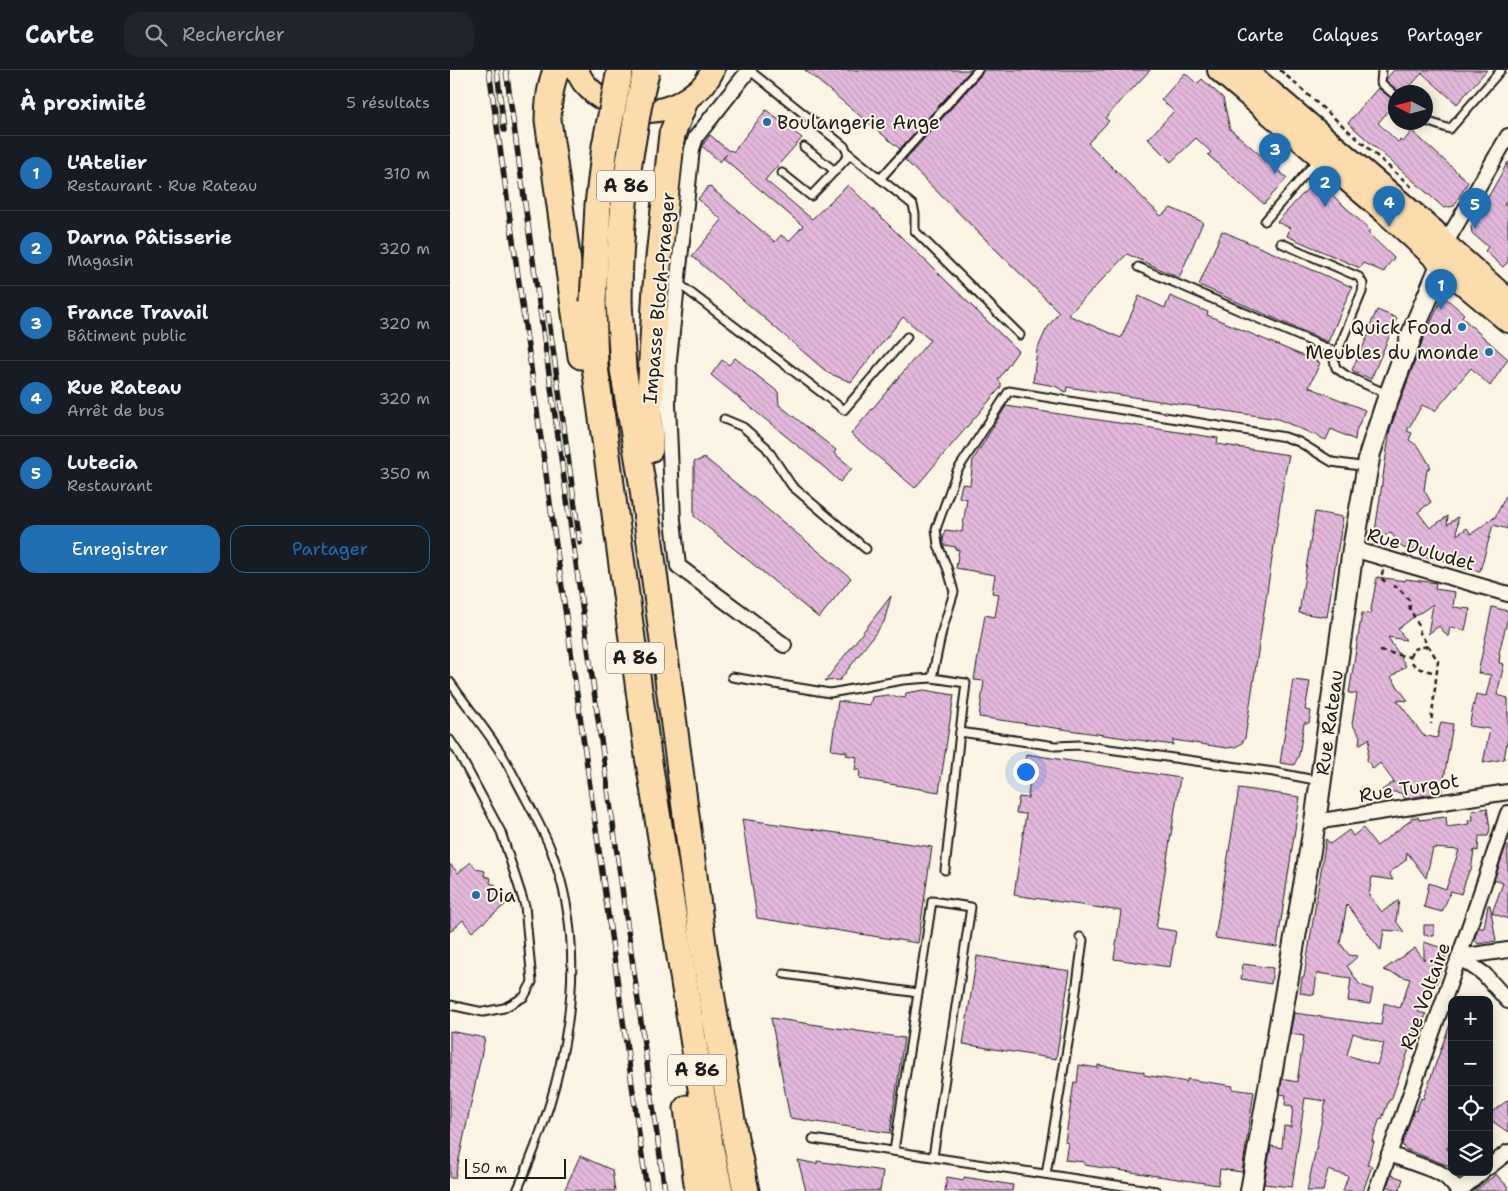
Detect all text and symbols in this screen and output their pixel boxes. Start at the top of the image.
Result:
search box [124,12,474,57]
text: Carte [25,19,94,51]
icon: search [142,21,170,49]
text: Rechercher [182,22,285,47]
text: Carte [1237,23,1284,47]
text: Calques [1312,23,1379,47]
text: Partager [1407,23,1483,47]
north arrow [1388,85,1433,130]
text: À proximité [20,89,146,117]
text: 5 résultats [346,92,430,113]
place label: Boulangerie Ange [777,110,940,135]
marker: Boulangerie Ange [761,116,773,128]
pin: 3 [1259,133,1291,174]
text: L'Atelier [67,150,147,175]
text: 1 [32,163,40,184]
text: 310 m [383,163,430,184]
pin: 2 [1309,166,1341,207]
road number: A 86 [597,170,655,202]
text: Restaurant · Rue Rateau [67,175,257,196]
pin: 4 [1373,186,1405,227]
pin: 5 [1459,188,1491,229]
street label: Impasse Bloch-Praeger [637,191,681,405]
text: Darna Pâtisserie [67,225,232,250]
text: 2 [30,238,42,259]
text: 320 m [379,238,430,259]
text: Magasin [67,250,133,271]
pin: 1 [1425,269,1457,310]
text: France Travail [67,300,208,325]
text: 3 [30,313,42,334]
text: 320 m [379,313,430,334]
place label: Quick Food [1351,315,1452,340]
marker: Quick Food [1456,321,1468,333]
text: Bâtiment public [67,325,187,346]
place label: Meubles du monde [1305,340,1479,365]
marker: Meubles du monde [1483,346,1495,358]
text: Rue Rateau [67,375,182,400]
text: 4 [30,388,42,409]
text: 320 m [379,388,430,409]
text: Arrêt de bus [67,400,165,421]
text: Lutecia [67,450,138,475]
text: 5 [31,463,41,484]
text: 350 m [379,463,430,484]
text: Restaurant [67,475,153,496]
street label: Rue Duludet [1364,522,1478,576]
button: Enregistrer [20,525,220,573]
button: Partager [230,525,430,573]
road number: A 86 [606,642,664,674]
street label: Rue Rateau [1309,668,1349,777]
your location [1013,759,1039,785]
street label: Rue Turgot [1357,768,1461,808]
place label: Dia [486,883,516,908]
marker: Dia [470,889,482,901]
street label: Rue Voltaire [1394,939,1456,1053]
map controls [1448,996,1493,1176]
button: + [1448,996,1493,1041]
button: − [1448,1041,1493,1086]
road number: A 86 [668,1054,726,1086]
button: locate [1448,1086,1493,1131]
button: layers [1448,1131,1493,1176]
scale bar [465,1156,566,1179]
text: 50 m [472,1159,507,1177]

